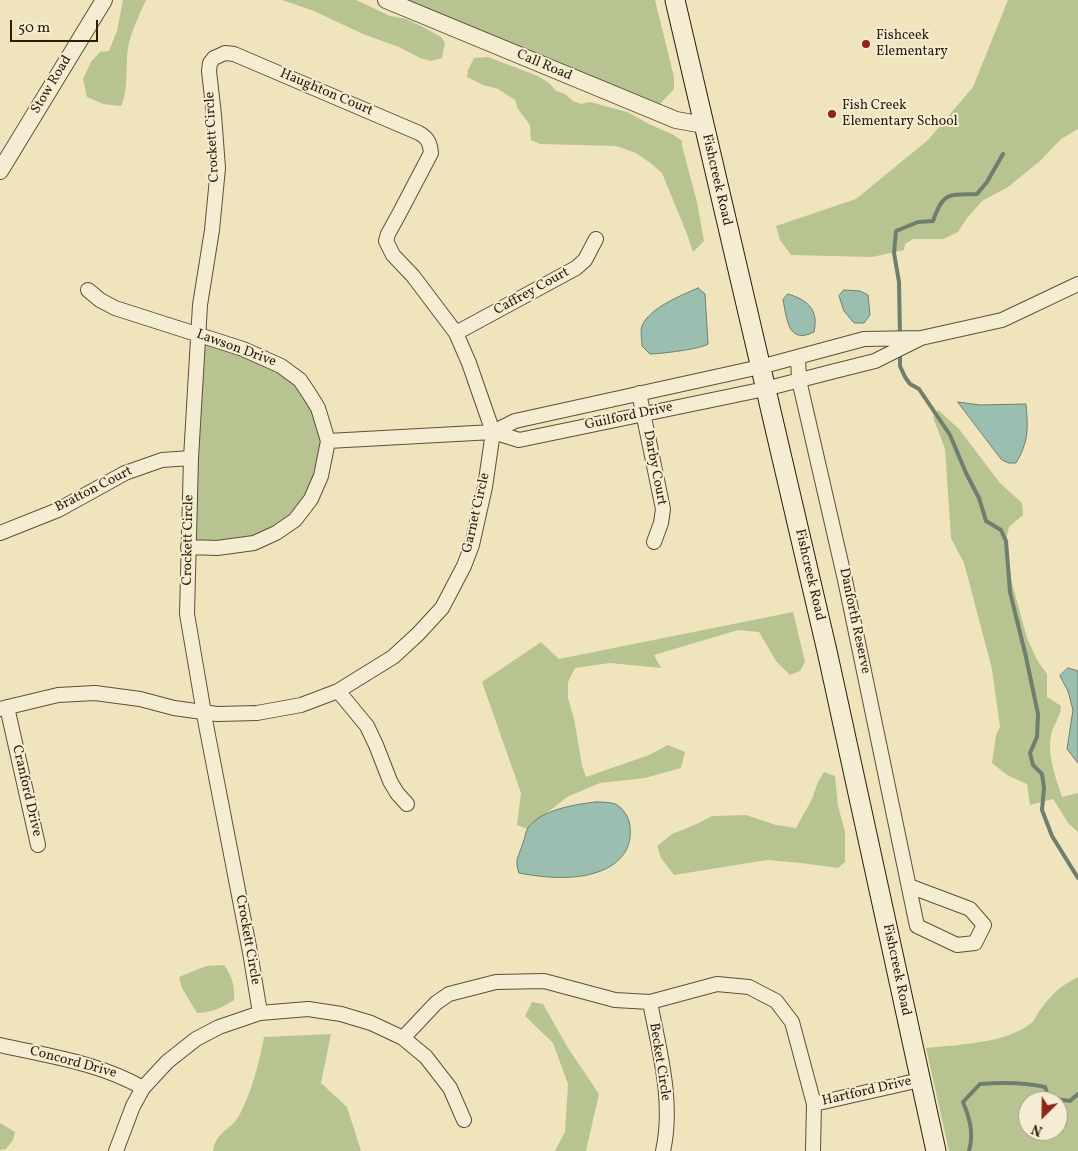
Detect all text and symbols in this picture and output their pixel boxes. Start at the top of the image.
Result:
scale bar [12,10,100,42]
text: 50 m [18,18,50,39]
place label: Fishceek Elementary [876,28,948,60]
marker: Fishceek Elementary [860,38,872,50]
street label: Call Road [514,47,574,85]
street label: Stow Road [28,53,76,117]
street label: Haughton Court [277,66,375,120]
street label: Crockett Circle [202,91,224,183]
place label: Fish Creek Elementary School [842,98,958,130]
marker: Fish Creek Elementary School [826,108,838,120]
street label: Fishcreek Road [697,133,735,227]
street label: Caffrey Court [491,264,573,320]
street label: Lawson Drive [194,327,278,371]
street label: Guilford Drive [583,399,675,435]
street label: Darby Court [638,429,670,507]
street label: Bratton Court [52,463,136,517]
street label: Garnet Circle [460,471,494,555]
street label: Crockett Circle [180,494,198,586]
street label: Fishcreek Road [790,528,828,622]
street label: Danforth Reserve [835,566,873,676]
street label: Cranford Drive [7,744,45,838]
street label: Crockett Circle [231,894,263,986]
street label: Fishcreek Road [878,923,914,1017]
street label: Becket Circle [645,1022,673,1102]
street label: Concord Drive [28,1043,118,1083]
street label: Hartford Drive [821,1074,913,1110]
north arrow [1018,1091,1068,1141]
text: N [1029,1119,1046,1140]

